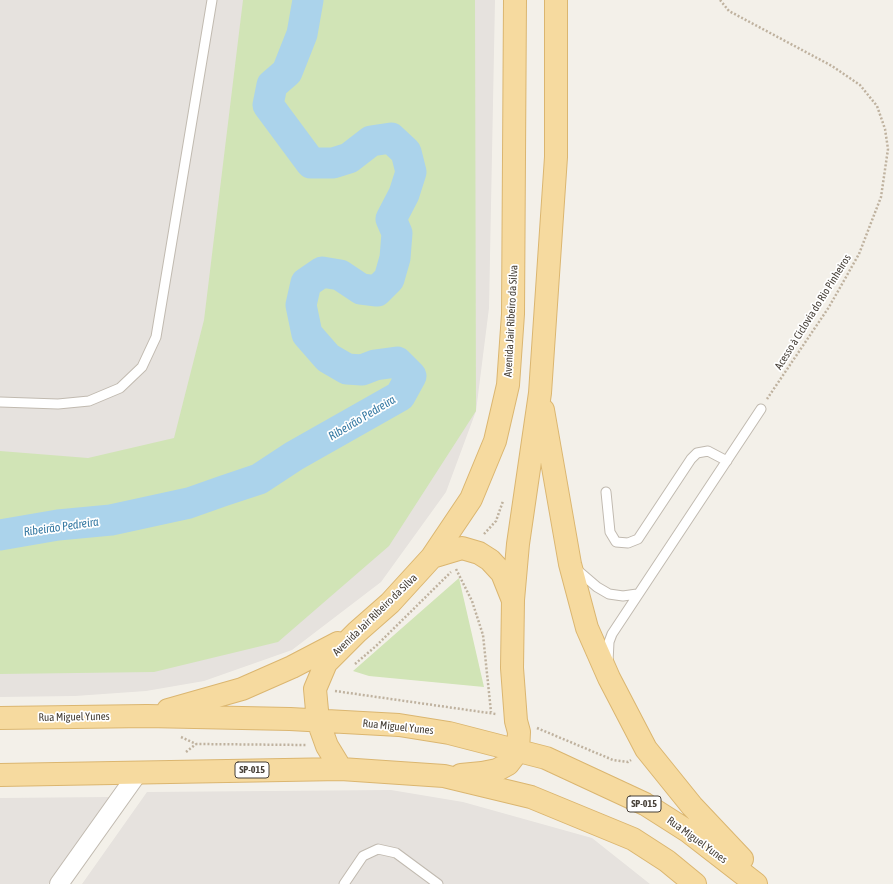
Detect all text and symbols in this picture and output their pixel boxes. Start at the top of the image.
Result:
street label: Acesso à Ciclovia do Rio Pinheiros [772,252,854,372]
street label: Avenida Jair Ribeiro da Silva [501,265,521,377]
water label: Ribeirão Pedreira [326,392,398,444]
water label: Ribeirão Pedreira [23,515,99,539]
street label: Avenida Jair Ribeiro da Silva [330,571,420,659]
street label: Rua Miguel Yunes [38,710,110,724]
street label: Rua Miguel Yunes [362,717,434,737]
road number: SP-015 [235,762,269,778]
road number: SP-015 [627,796,661,812]
street label: Rua Miguel Yunes [664,814,730,866]

